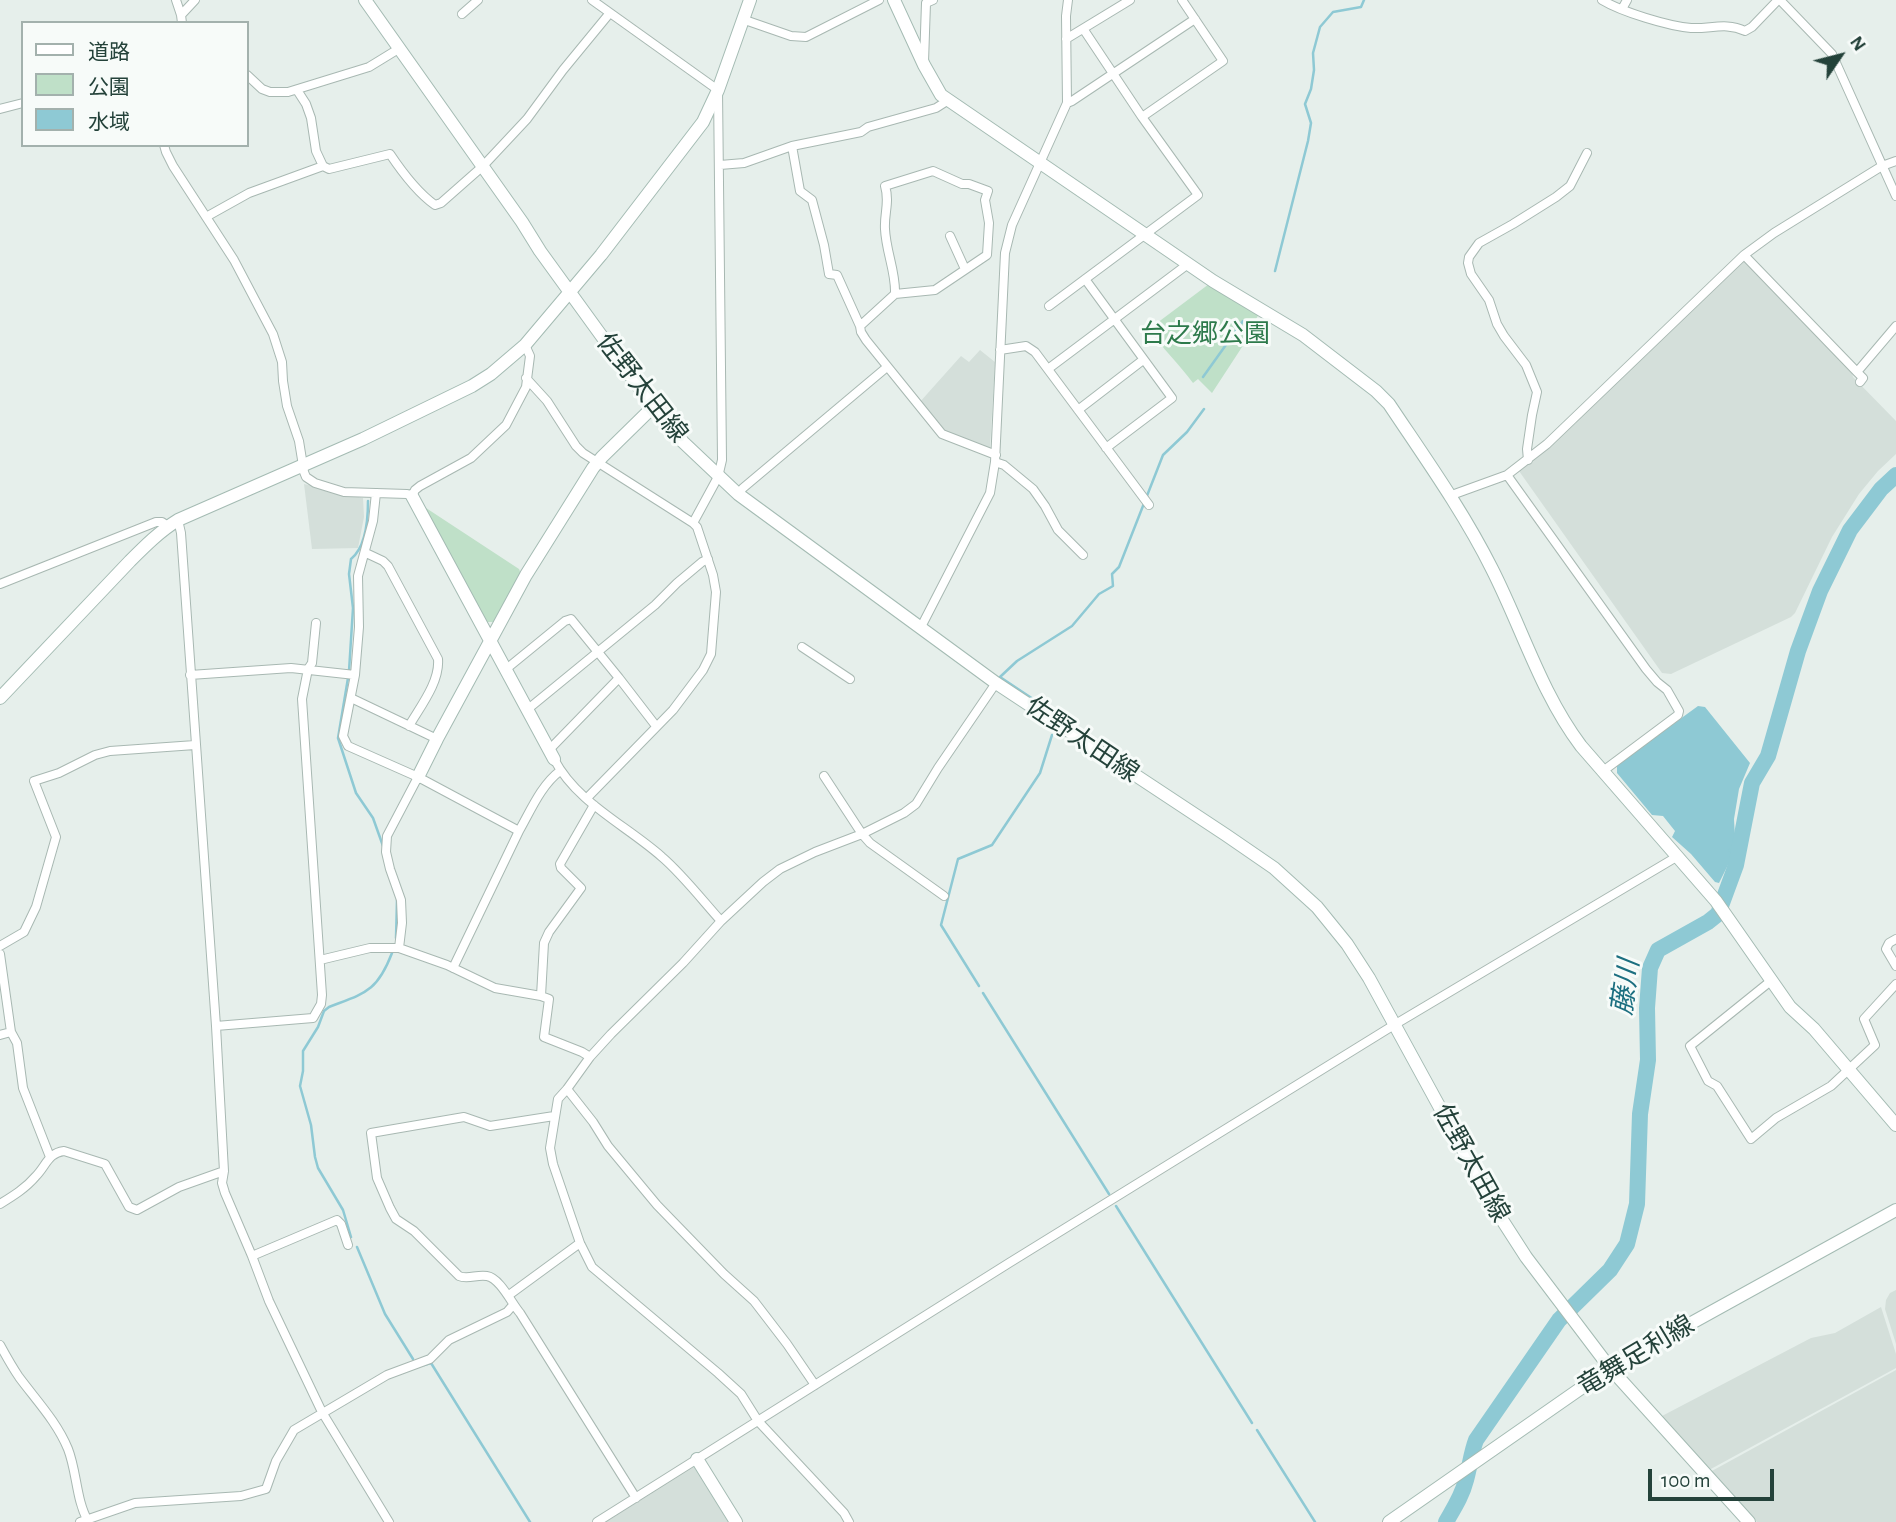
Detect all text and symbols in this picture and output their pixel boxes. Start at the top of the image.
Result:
legend [21,21,248,147]
north arrow [1805,21,1875,91]
text: N [1846,33,1869,55]
text: 道路 [88,42,130,63]
text: 公園 [88,77,130,98]
text: 水域 [88,112,130,133]
park label: 台之郷公園 [1140,318,1270,350]
street label: 佐野太田線 [590,327,694,449]
street label: 佐野太田線 [1019,691,1145,789]
water label: 藤川 [1605,957,1647,1017]
street label: 佐野太田線 [1426,1099,1516,1227]
street label: 竜舞足利線 [1572,1309,1700,1403]
scale bar [1651,1456,1777,1500]
text: 100 m [1661,1470,1711,1491]

